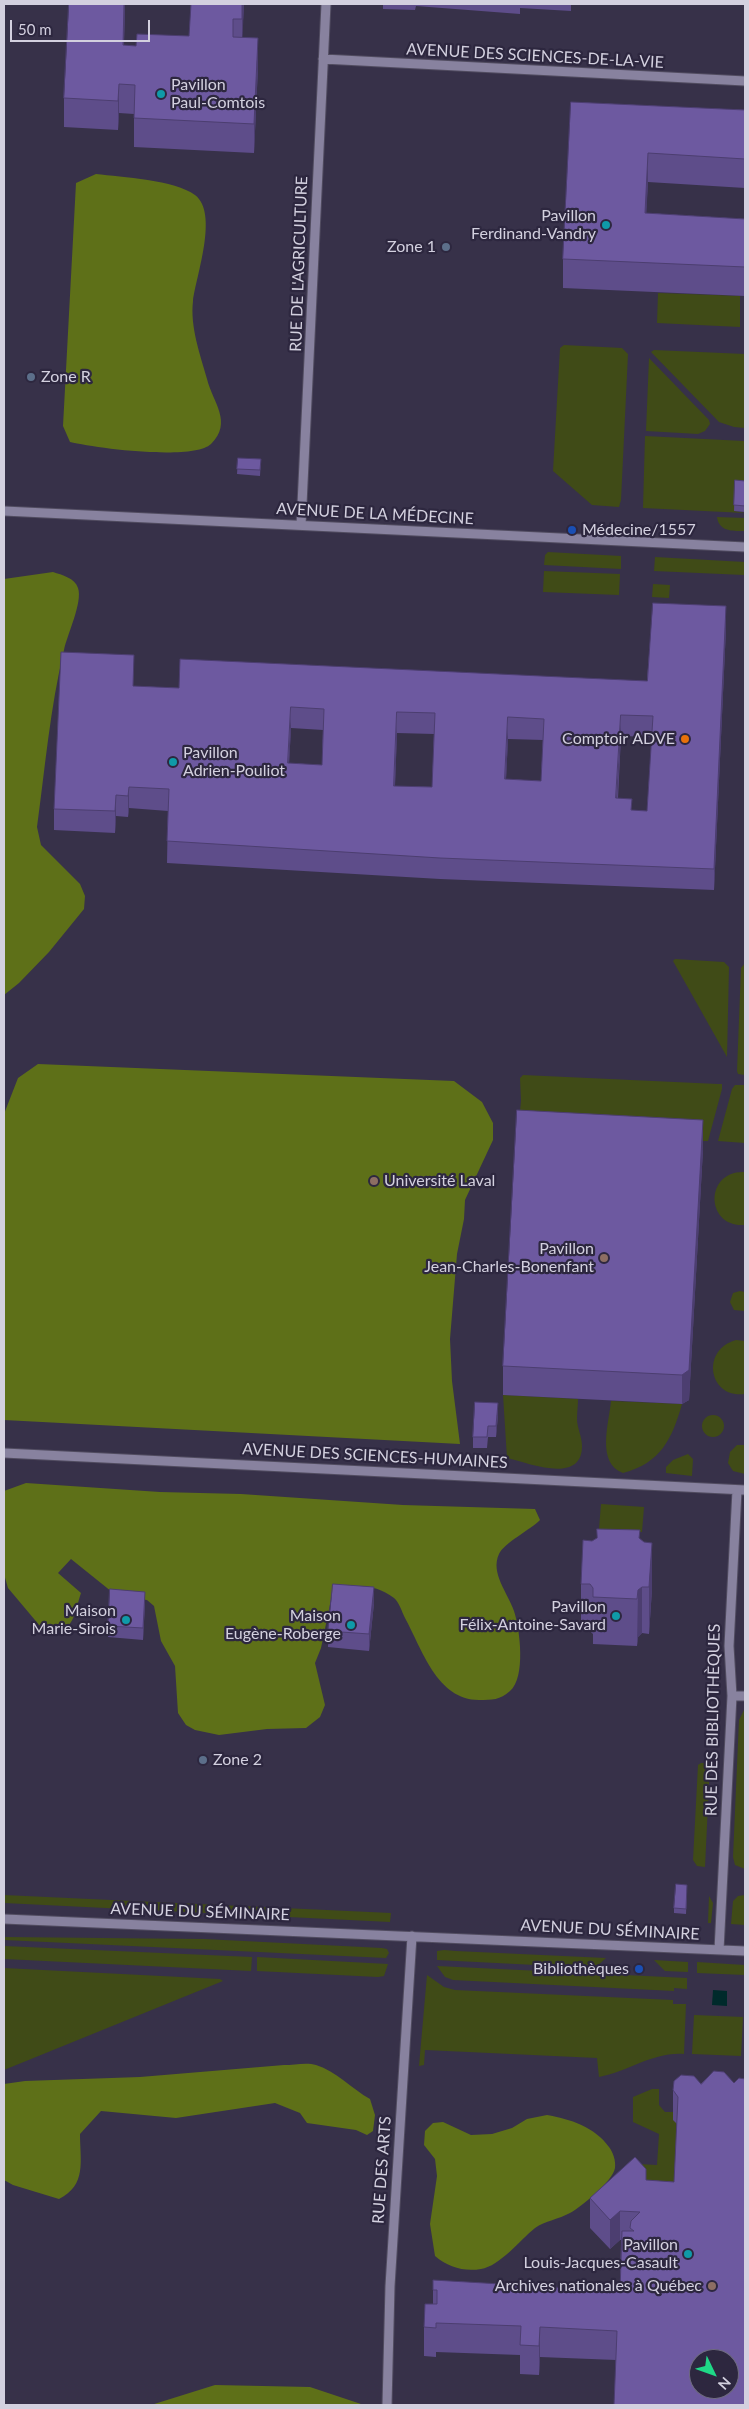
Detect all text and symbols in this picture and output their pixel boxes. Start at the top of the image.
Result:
scale bar [12,10,152,42]
text: 50 m [18,20,52,38]
street label: AVENUE DES SCIENCES-DE-LA-VIE [406,40,664,72]
place label: Pavillon Paul-Comtois [171,75,265,113]
marker: Pavillon Paul-Comtois [155,88,167,100]
street label: RUE DE L'AGRICULTURE [286,176,312,352]
place label: Pavillon Ferdinand-Vandry [471,206,596,244]
marker: Pavillon Ferdinand-Vandry [600,219,612,231]
place label: Zone 1 [387,237,436,257]
marker: Zone 1 [440,241,452,253]
place label: Zone R [41,367,91,387]
marker: Zone R [25,371,37,383]
street label: AVENUE DE LA MÉDECINE [276,499,474,529]
place label: Médecine/1557 [582,520,696,540]
marker: Médecine/1557 [566,524,578,536]
place label: Comptoir ADVE [562,729,675,749]
marker: Comptoir ADVE [679,733,691,745]
place label: Pavillon Adrien-Pouliot [183,743,285,781]
marker: Pavillon Adrien-Pouliot [167,756,179,768]
place label: Université Laval [384,1171,495,1191]
marker: Université Laval [368,1175,380,1187]
place label: Pavillon Jean-Charles-Bonenfant [424,1239,594,1277]
marker: Pavillon Jean-Charles-Bonenfant [598,1252,610,1264]
street label: AVENUE DES SCIENCES-HUMAINES [242,1439,508,1473]
place label: Pavillon Félix-Antoine-Savard [460,1597,606,1635]
place label: Maison Marie-Sirois [32,1601,116,1639]
place label: Maison Eugène-Roberge [225,1606,341,1644]
marker: Pavillon Félix-Antoine-Savard [610,1610,622,1622]
marker: Maison Marie-Sirois [120,1614,132,1626]
marker: Maison Eugène-Roberge [345,1619,357,1631]
street label: RUE DES BIBLIOTHÈQUES [702,1624,724,1816]
place label: Zone 2 [213,1750,262,1770]
marker: Zone 2 [197,1754,209,1766]
street label: AVENUE DU SÉMINAIRE [110,1899,290,1925]
street label: AVENUE DU SÉMINAIRE [520,1916,700,1944]
place label: Bibliothèques [533,1959,629,1979]
marker: Bibliothèques [633,1963,645,1975]
street label: RUE DES ARTS [369,2116,395,2224]
place label: Pavillon Louis-Jacques-Casault [523,2235,678,2273]
marker: Pavillon Louis-Jacques-Casault [682,2248,694,2260]
place label: Archives nationales à Québec [495,2276,702,2296]
marker: Archives nationales à Québec [706,2280,718,2292]
north arrow [689,2349,739,2399]
text: N [715,2374,735,2393]

